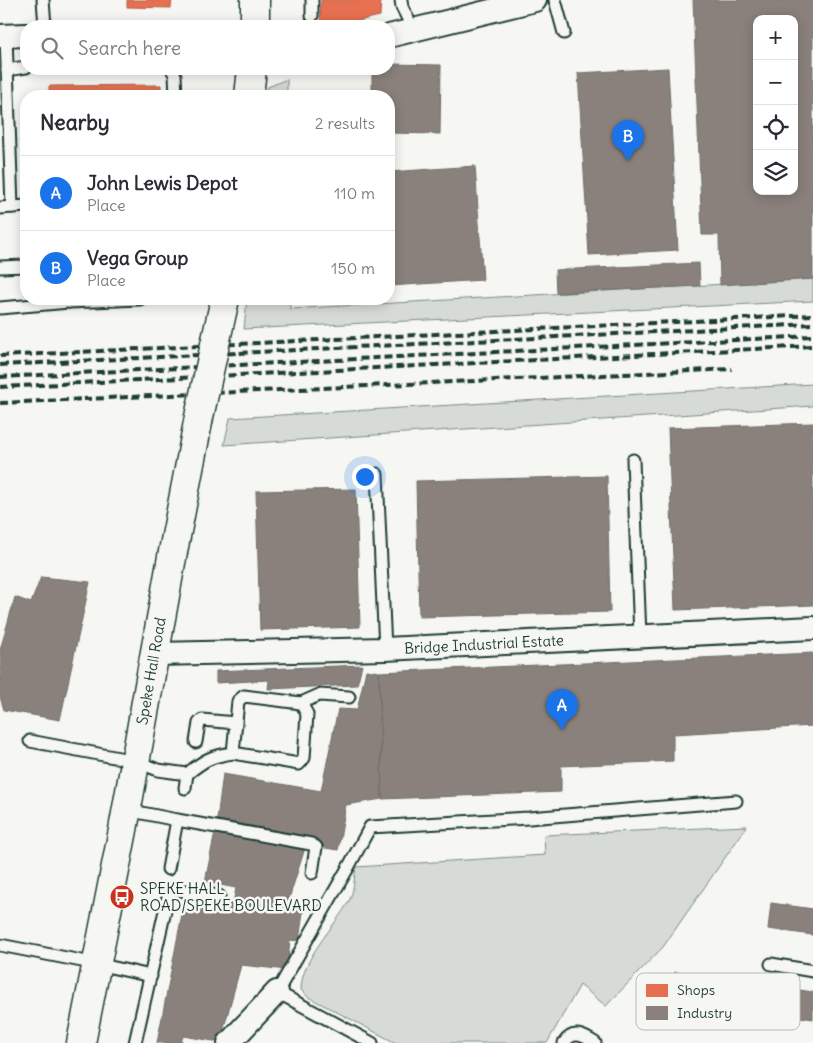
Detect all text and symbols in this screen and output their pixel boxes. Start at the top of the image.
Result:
map controls [753,15,798,195]
button: + [753,15,798,60]
search box [20,20,395,75]
icon: search [38,34,66,62]
text: Search here [78,36,181,60]
button: − [753,60,798,105]
button: locate [753,105,798,150]
text: Nearby [40,109,110,136]
text: 2 results [315,113,375,133]
pin: B [612,120,644,161]
button: layers [753,150,798,195]
text: John Lewis Depot [87,171,238,195]
text: A [51,183,61,203]
text: 110 m [334,183,375,203]
text: Place [87,195,126,215]
text: Vega Group [87,246,188,270]
text: B [51,258,61,278]
text: 150 m [331,258,375,278]
text: Place [87,270,126,290]
your location [352,464,378,490]
street label: Speke Hall Road [132,616,170,726]
street label: Bridge Industrial Estate [404,630,564,658]
pin: A [546,689,578,730]
place label: SPEKE HALL ROAD/SPEKE BOULEVARD [140,879,322,915]
bus stop icon: SPEKE HALL ROAD/SPEKE BOULEVARD [109,884,135,910]
legend [636,973,800,1030]
text: Shops [677,981,715,999]
text: Industry [677,1004,732,1022]

